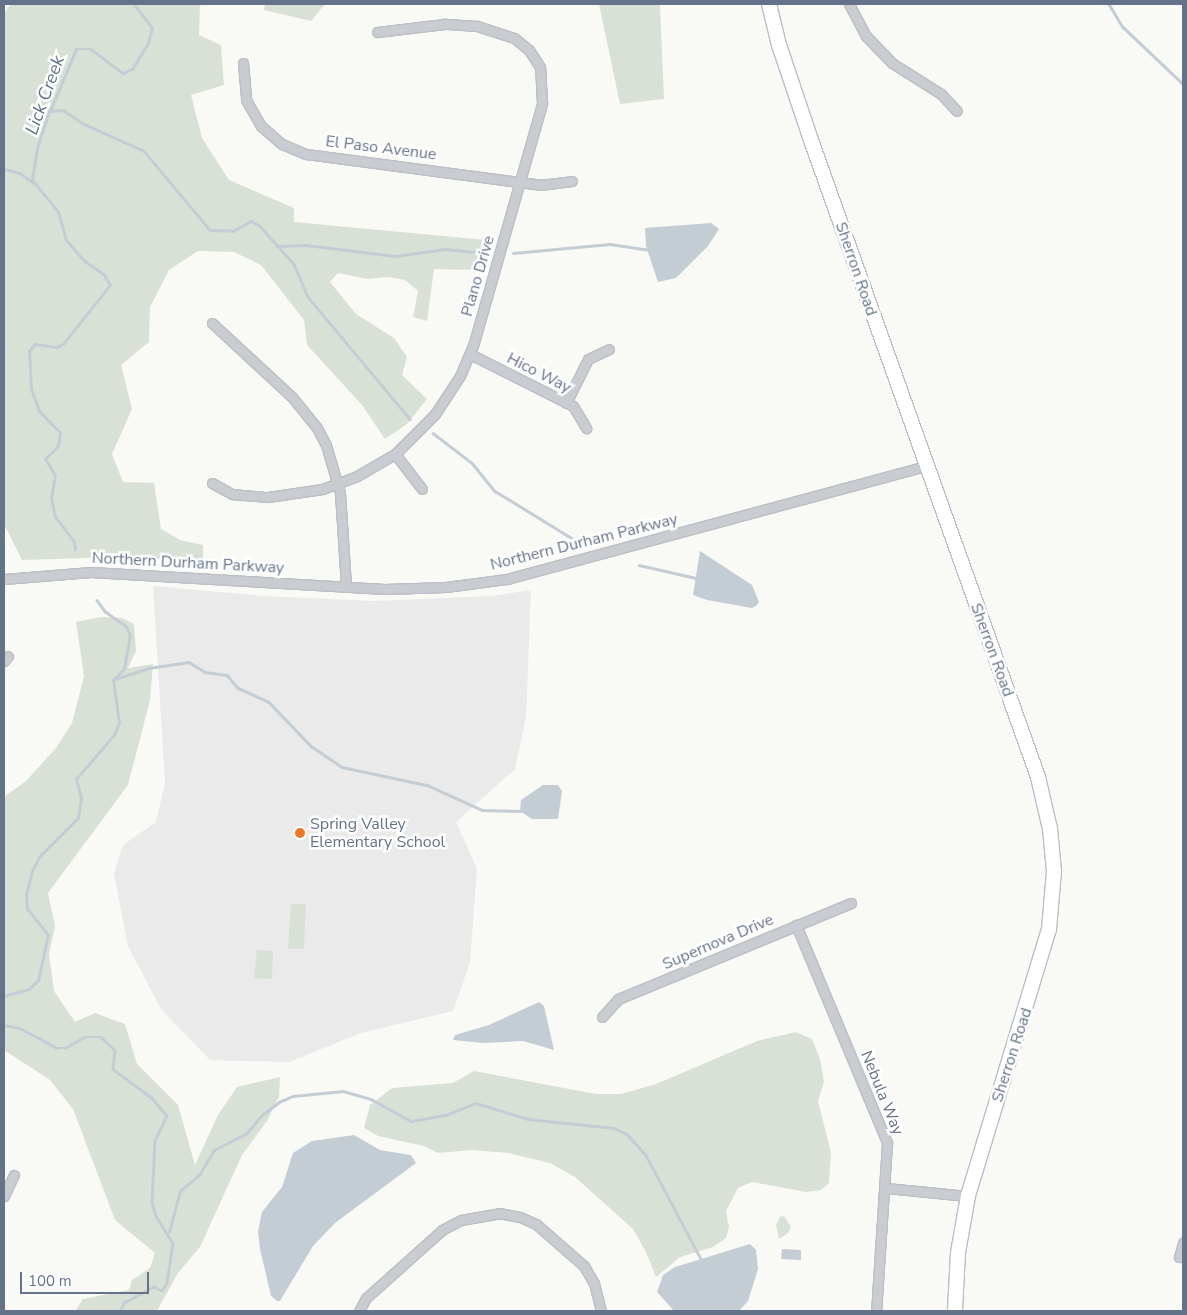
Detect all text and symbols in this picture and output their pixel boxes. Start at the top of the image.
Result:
water label: Lick Creek [21,53,69,137]
street label: El Paso Avenue [324,132,438,164]
street label: Sherron Road [831,219,881,319]
street label: Plano Drive [457,233,499,319]
street label: Hico Way [504,349,574,397]
street label: Northern Durham Parkway [488,509,680,575]
street label: Northern Durham Parkway [91,548,285,578]
street label: Sherron Road [966,601,1018,699]
place label: Spring Valley Elementary School [310,814,445,852]
marker: Spring Valley Elementary School [294,827,306,839]
street label: Supernova Drive [660,910,776,974]
street label: Sherron Road [988,1005,1036,1105]
street label: Nebula Way [856,1048,908,1138]
scale bar [22,1262,151,1294]
text: 100 m [28,1271,72,1291]

